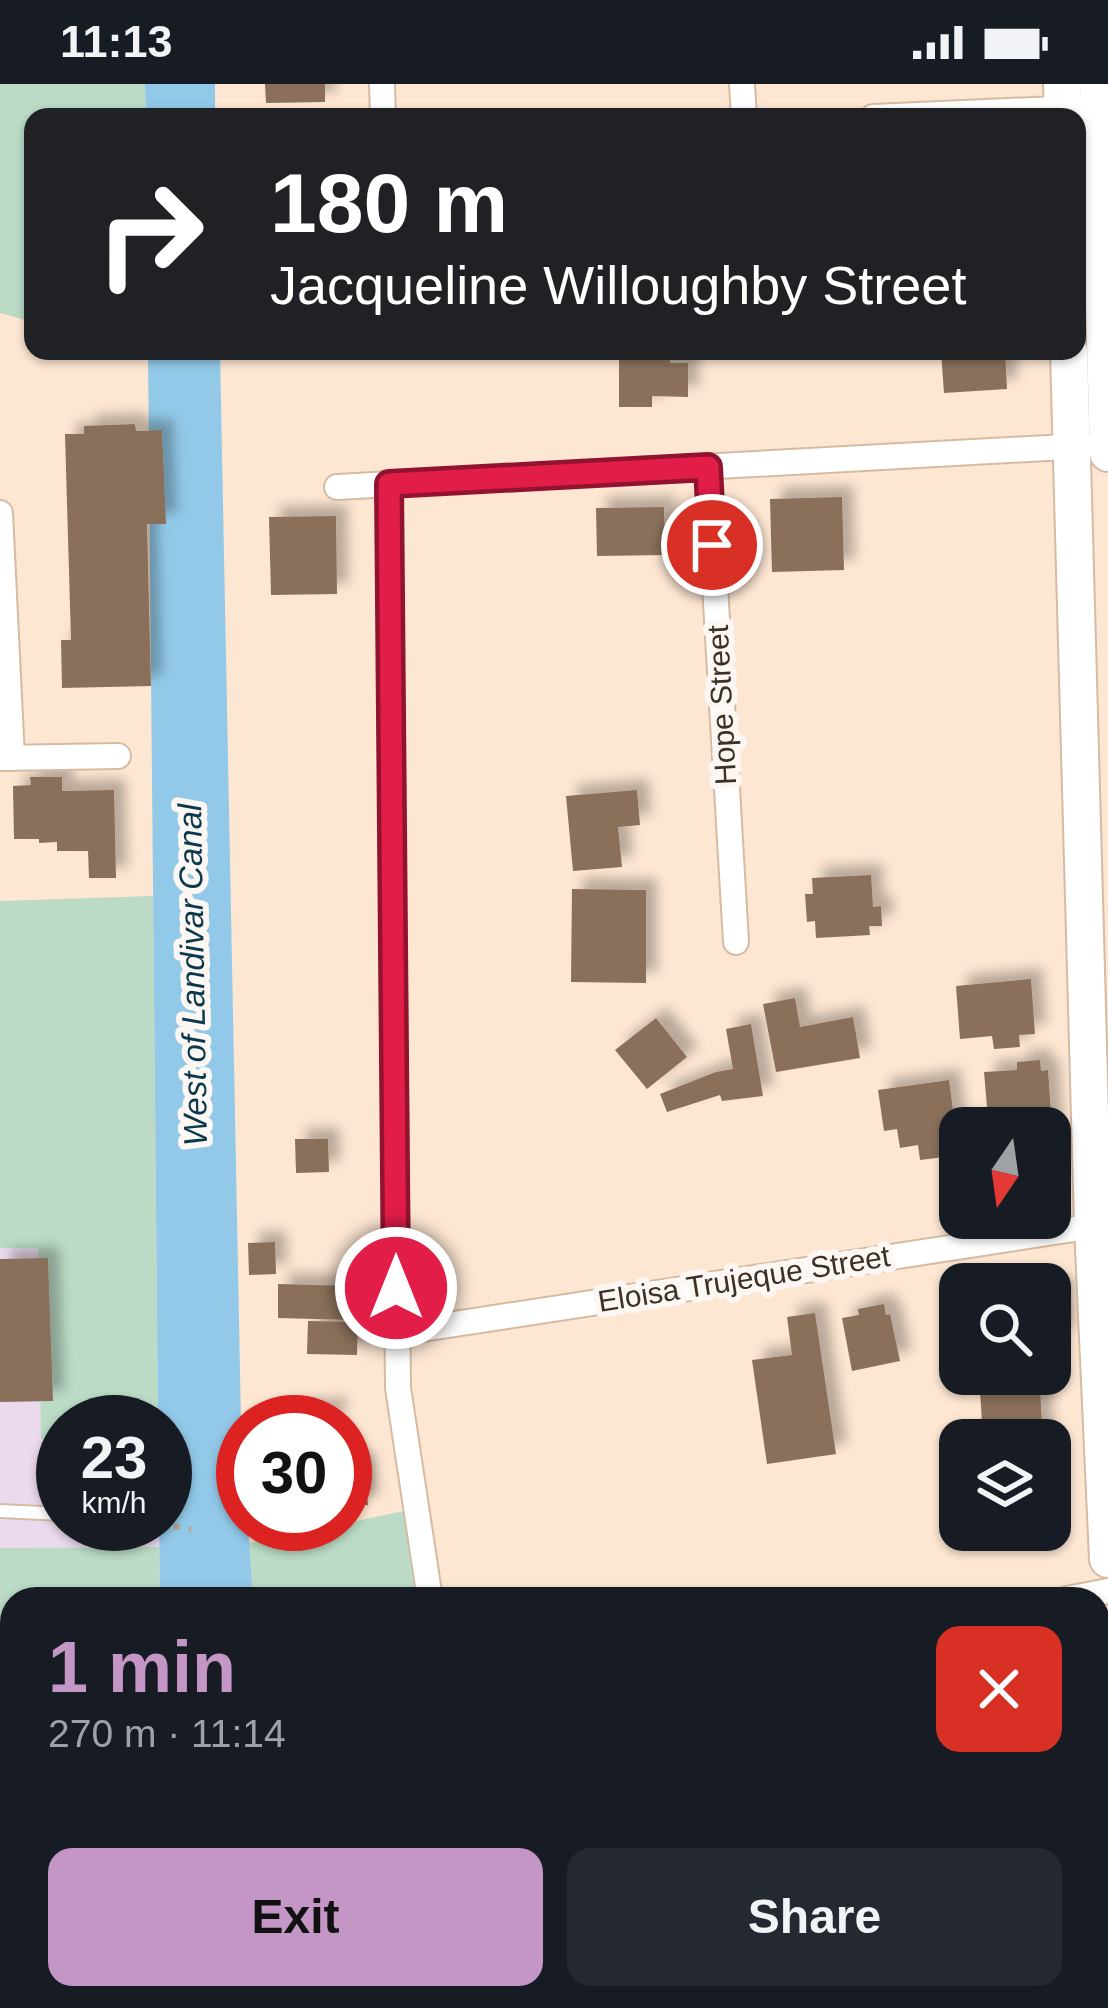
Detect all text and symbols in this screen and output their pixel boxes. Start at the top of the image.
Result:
text: 11:13 [60,16,173,67]
icon: right [72,156,228,312]
text: 180 m [270,156,508,250]
text: Jacqueline Willoughby Street [270,255,966,315]
pin [661,494,763,596]
icon: arrive [679,512,745,578]
street label: Hope Street [701,624,742,786]
water label: West of Landivar Canal [171,802,214,1146]
north arrow [939,1107,1071,1239]
map controls [939,1107,1071,1551]
position arrow [333,1225,459,1351]
street label: Eloisa Trujeque Street [596,1239,893,1318]
button: search [939,1263,1071,1395]
speed limit sign: 30 [216,1395,372,1551]
button: layers [939,1419,1071,1551]
text: 23 [81,1424,147,1491]
text: km/h [81,1486,147,1519]
button: close [936,1626,1062,1752]
text: 1 min [48,1627,236,1707]
text: 270 m · 11:14 [48,1712,286,1755]
button: Exit [48,1848,543,1986]
button: Share [567,1848,1062,1986]

